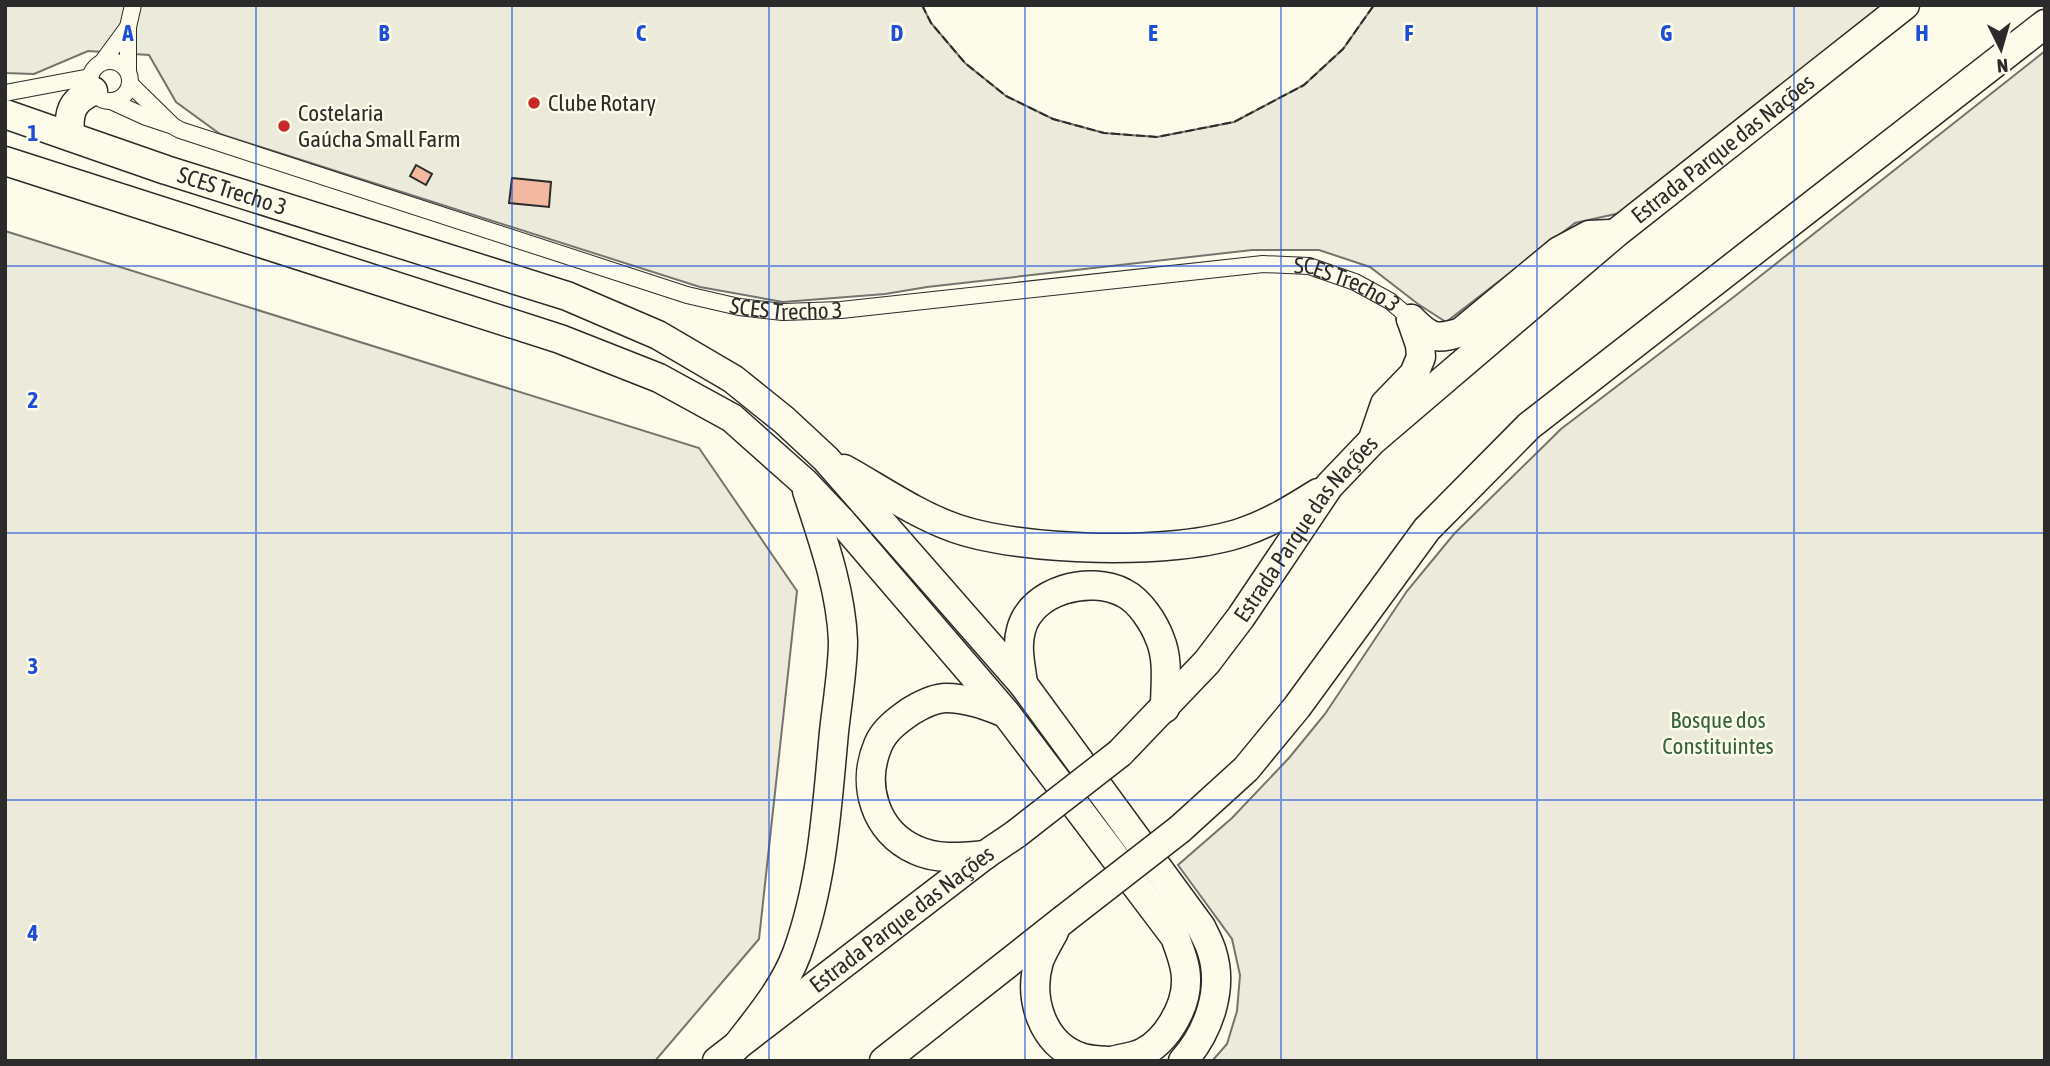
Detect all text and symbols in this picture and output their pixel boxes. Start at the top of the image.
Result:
north arrow [1966,14,2036,84]
text: A [121,20,134,46]
text: B [379,20,390,46]
text: C [636,20,647,46]
text: D [891,20,904,46]
text: E [1148,20,1158,46]
text: F [1404,20,1414,46]
text: G [1660,20,1672,46]
text: H [1915,20,1929,46]
text: N [1996,54,2009,77]
street label: Estrada Parque das Nações [1626,69,1819,229]
place label: Clube Rotary [548,90,656,116]
marker: Clube Rotary [526,95,542,111]
place label: Costelaria Gaúcha Small Farm [298,100,461,152]
marker: Costelaria Gaúcha Small Farm [276,118,292,134]
text: 1 [28,120,39,146]
street label: SCES Trecho 3 [175,162,290,220]
street label: SCES Trecho 3 [1294,252,1406,317]
street label: SCES Trecho 3 [727,292,843,325]
text: 2 [28,387,38,413]
street label: Estrada Parque das Nações [1229,430,1383,627]
text: 3 [28,653,38,679]
park label: Bosque dos Constituintes [1662,707,1774,759]
street label: Estrada Parque das Nações [804,840,999,998]
text: 4 [27,920,39,946]

